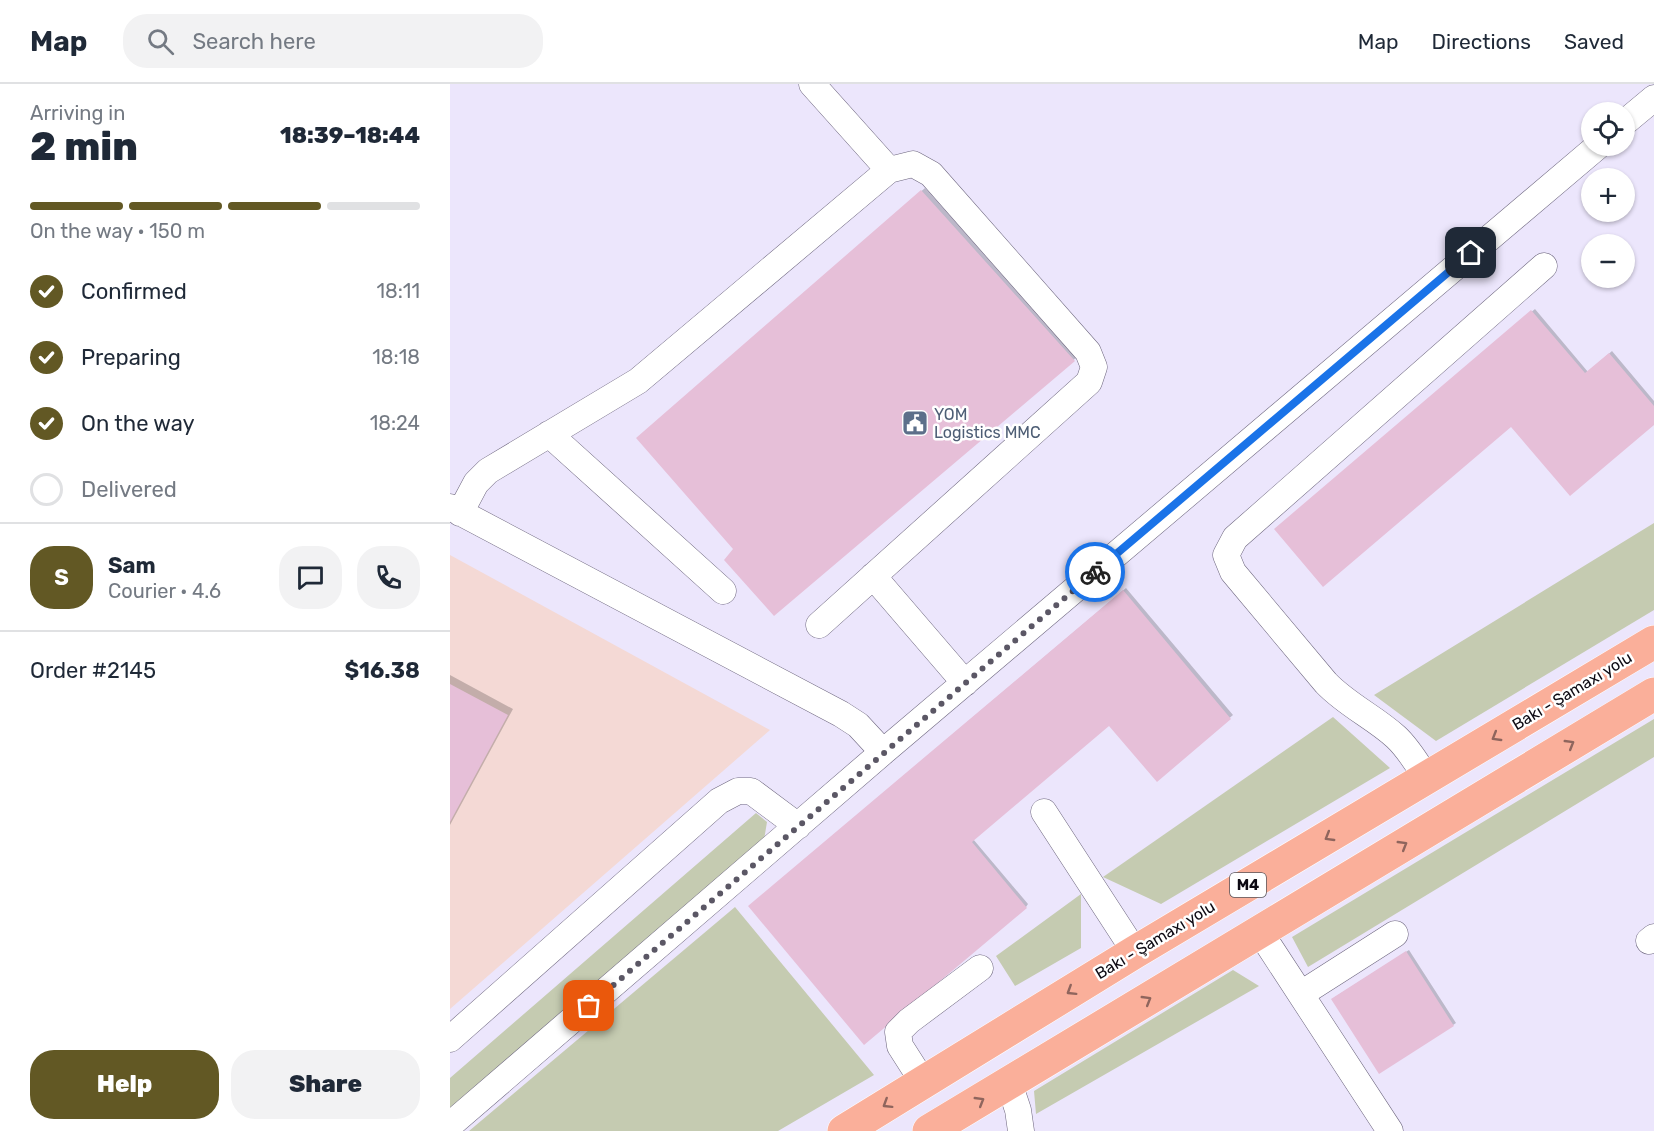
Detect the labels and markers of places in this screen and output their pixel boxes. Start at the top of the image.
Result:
pin [1445,227,1496,278]
place label: YOM Logistics MMC [934,405,1041,442]
public building icon: YOM Logistics MMC [900,408,930,438]
pin [563,980,614,1031]

